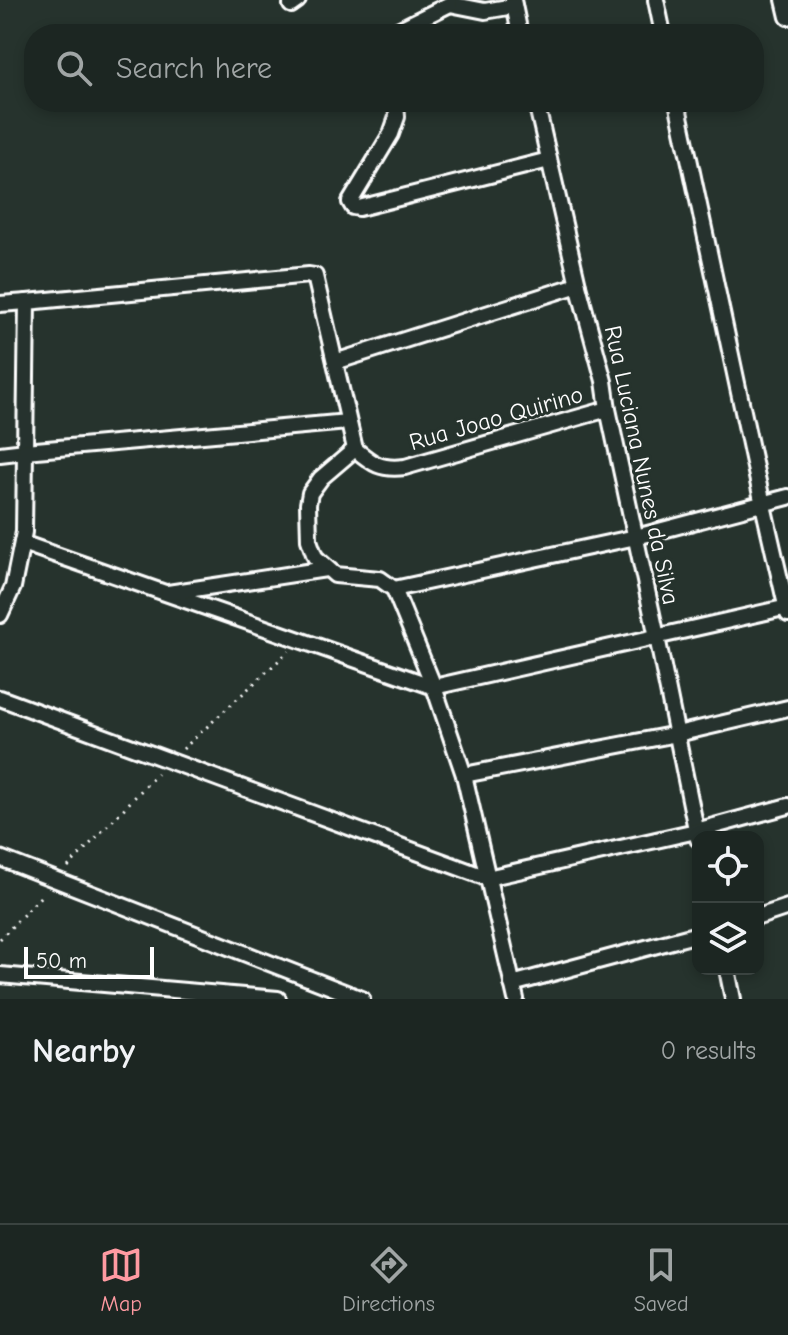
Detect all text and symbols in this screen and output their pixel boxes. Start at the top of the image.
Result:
search box [24,24,764,112]
icon: search [52,46,96,90]
text: Search here [116,51,272,86]
street label: Rua Luciana Nunes da Silva [599,323,685,607]
street label: Rua Joao Quirino [406,380,586,456]
map controls [692,831,764,975]
button: locate [692,831,764,903]
button: layers [692,903,764,975]
scale bar [24,943,154,979]
text: 50 m [36,948,87,974]
text: Nearby [32,1031,135,1071]
text: 0 results [661,1036,756,1066]
tab: Map [99,1243,143,1317]
tab: Directions [342,1243,435,1317]
tab: Saved [634,1243,689,1317]

